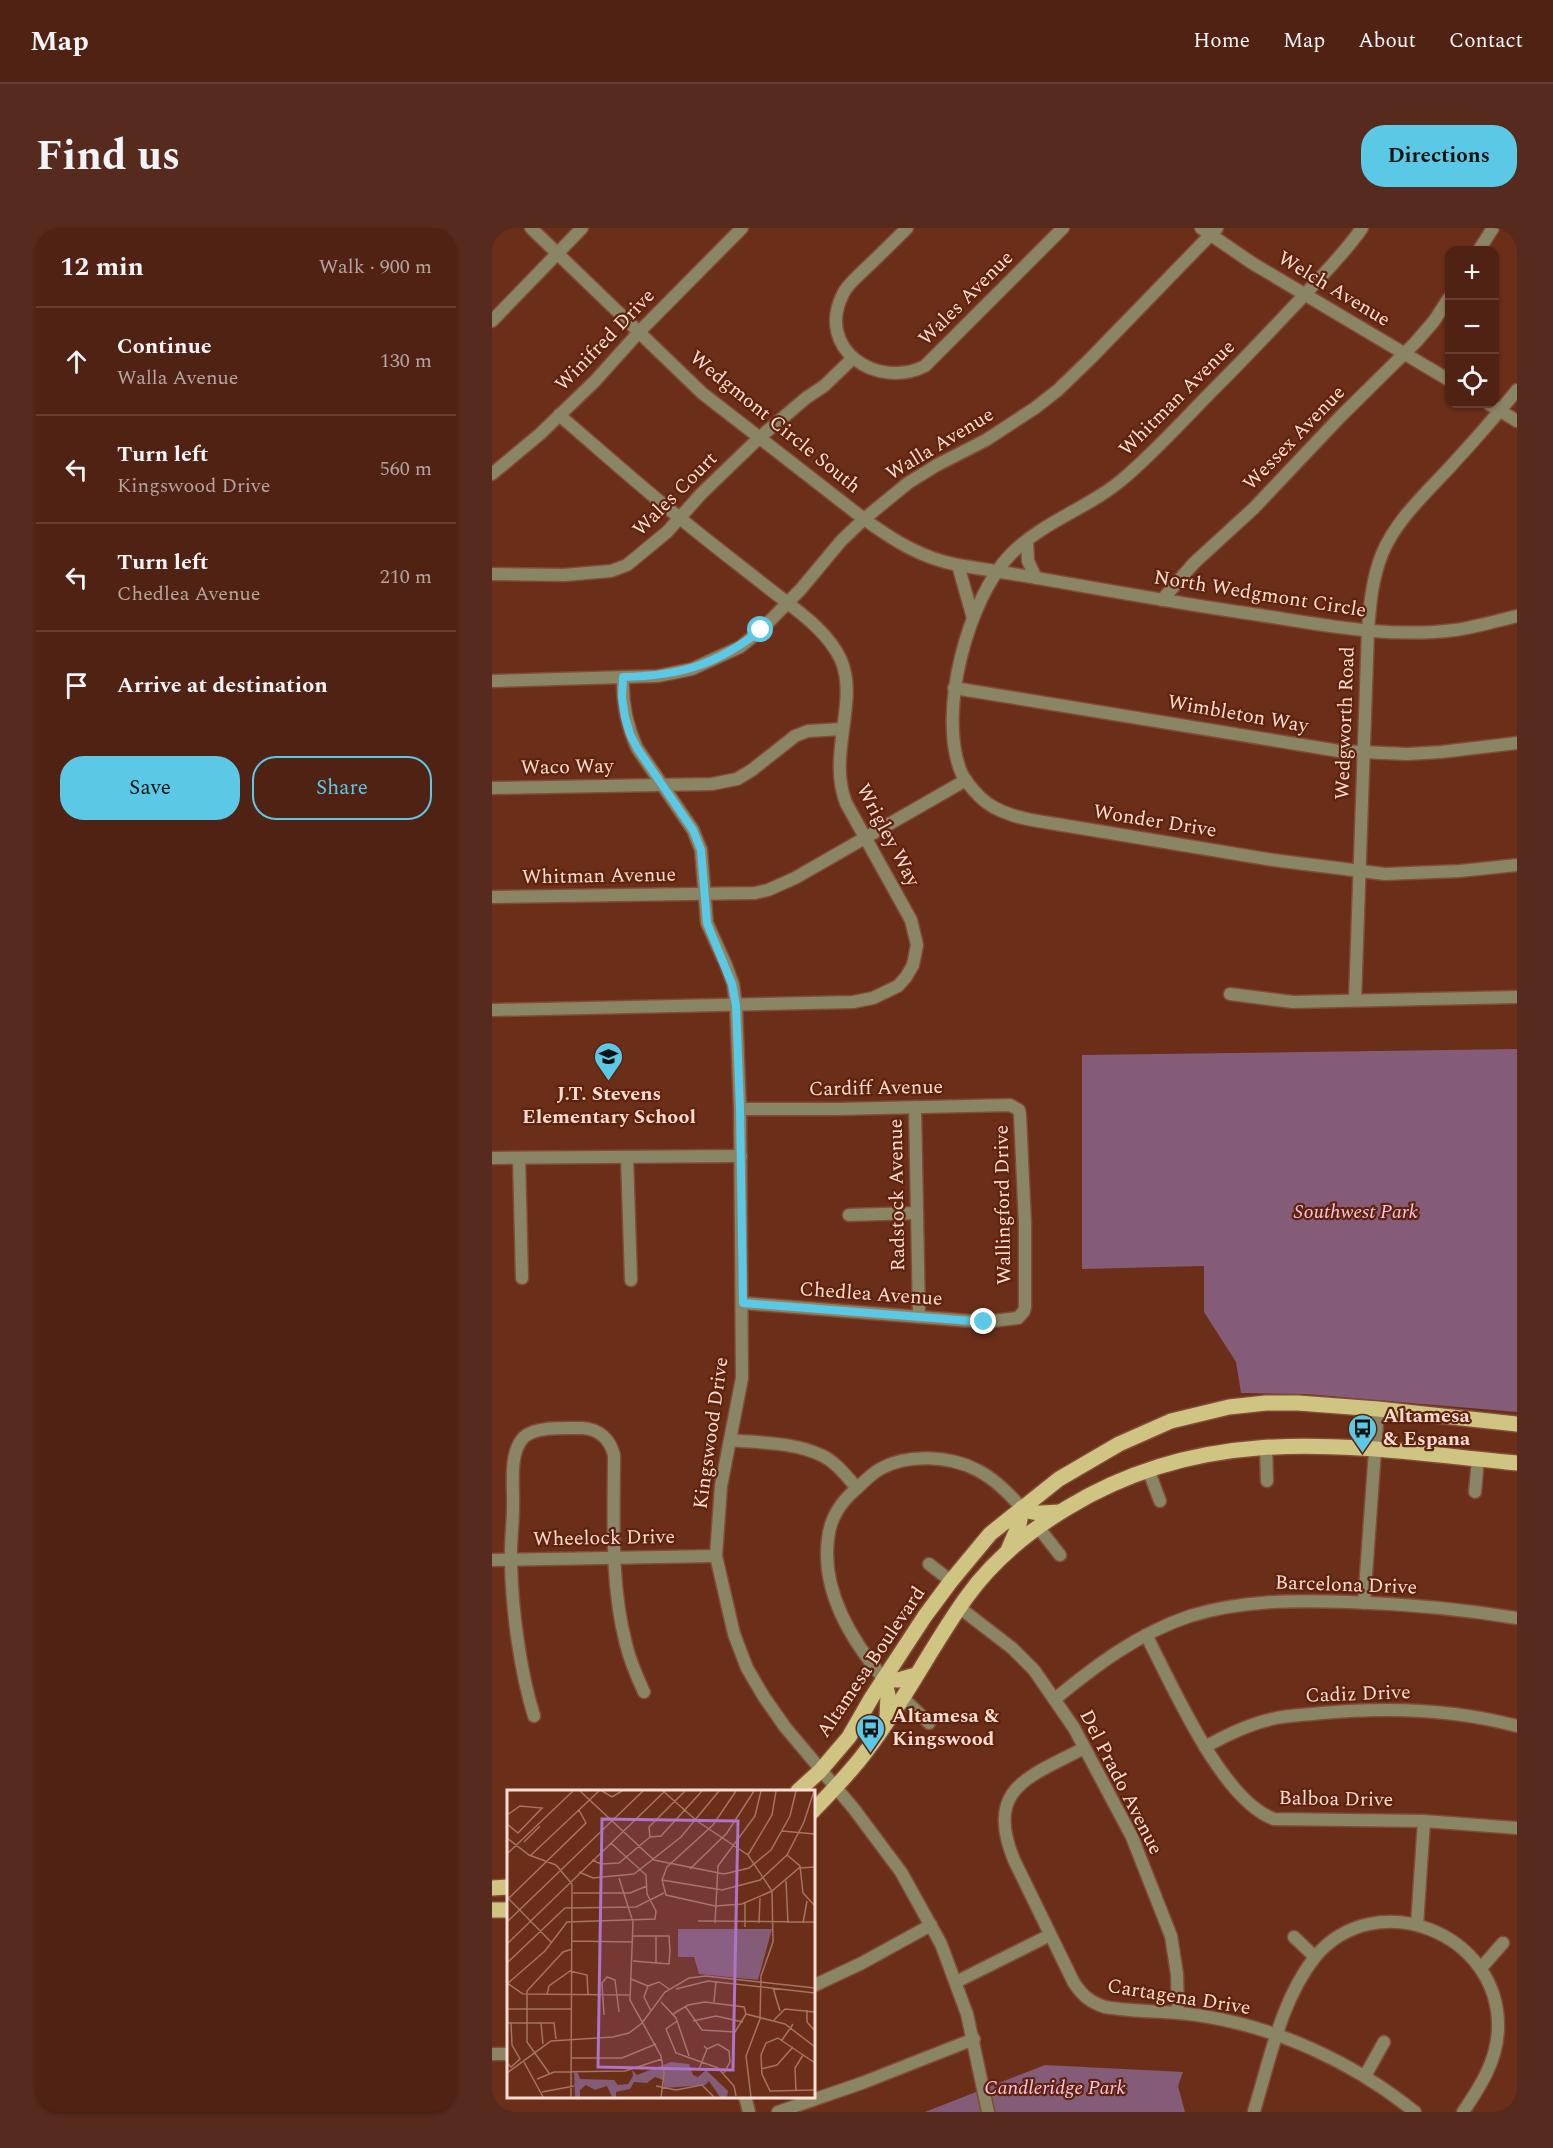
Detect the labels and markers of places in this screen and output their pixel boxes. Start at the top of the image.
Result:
school or university icon: J.T. Stevens Elementary School [593,1040,625,1082]
place label: J.T. Stevens Elementary School [522,1079,696,1132]
place label: Altamesa & Espana [1383,1401,1471,1454]
bus stop icon: Altamesa & Espana [1346,1412,1378,1454]
place label: Altamesa & Kingswood [892,1701,1000,1754]
bus stop icon: Altamesa & Kingswood [855,1712,887,1754]

